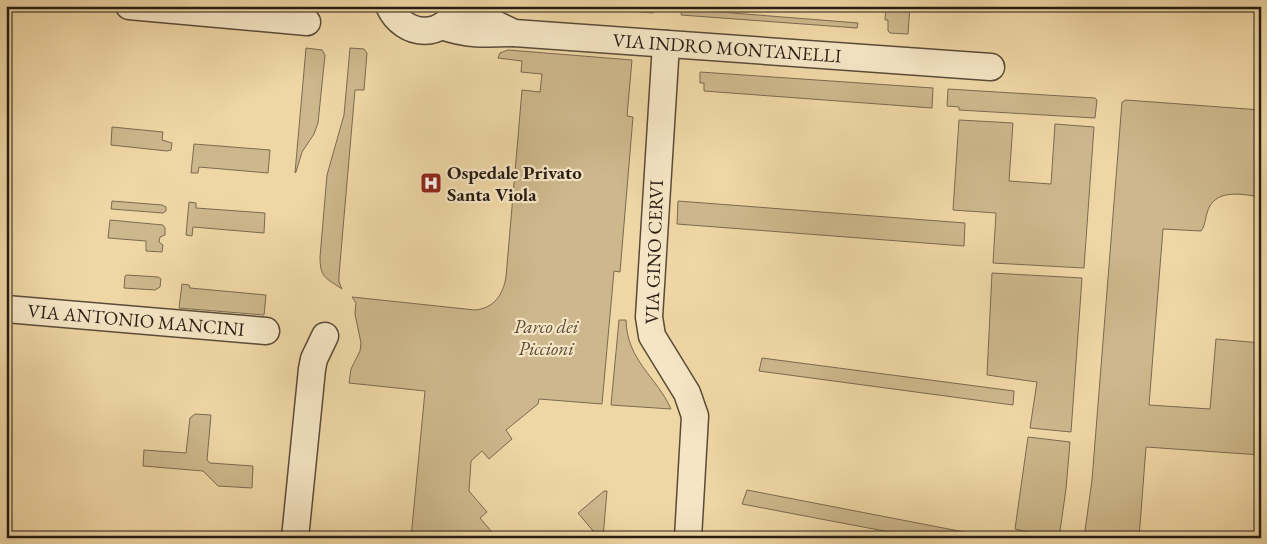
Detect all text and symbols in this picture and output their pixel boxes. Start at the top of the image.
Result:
street label: VIA INDRO MONTANELLI [612,28,843,69]
place label: Ospedale Privato Santa Viola [447,160,582,207]
hospital icon: Ospedale Privato Santa Viola [419,171,443,195]
street label: VIA GINO CERVI [639,179,669,325]
street label: VIA ANTONIO MANCINI [26,298,246,342]
park label: Parco dei Piccioni [514,314,580,361]

